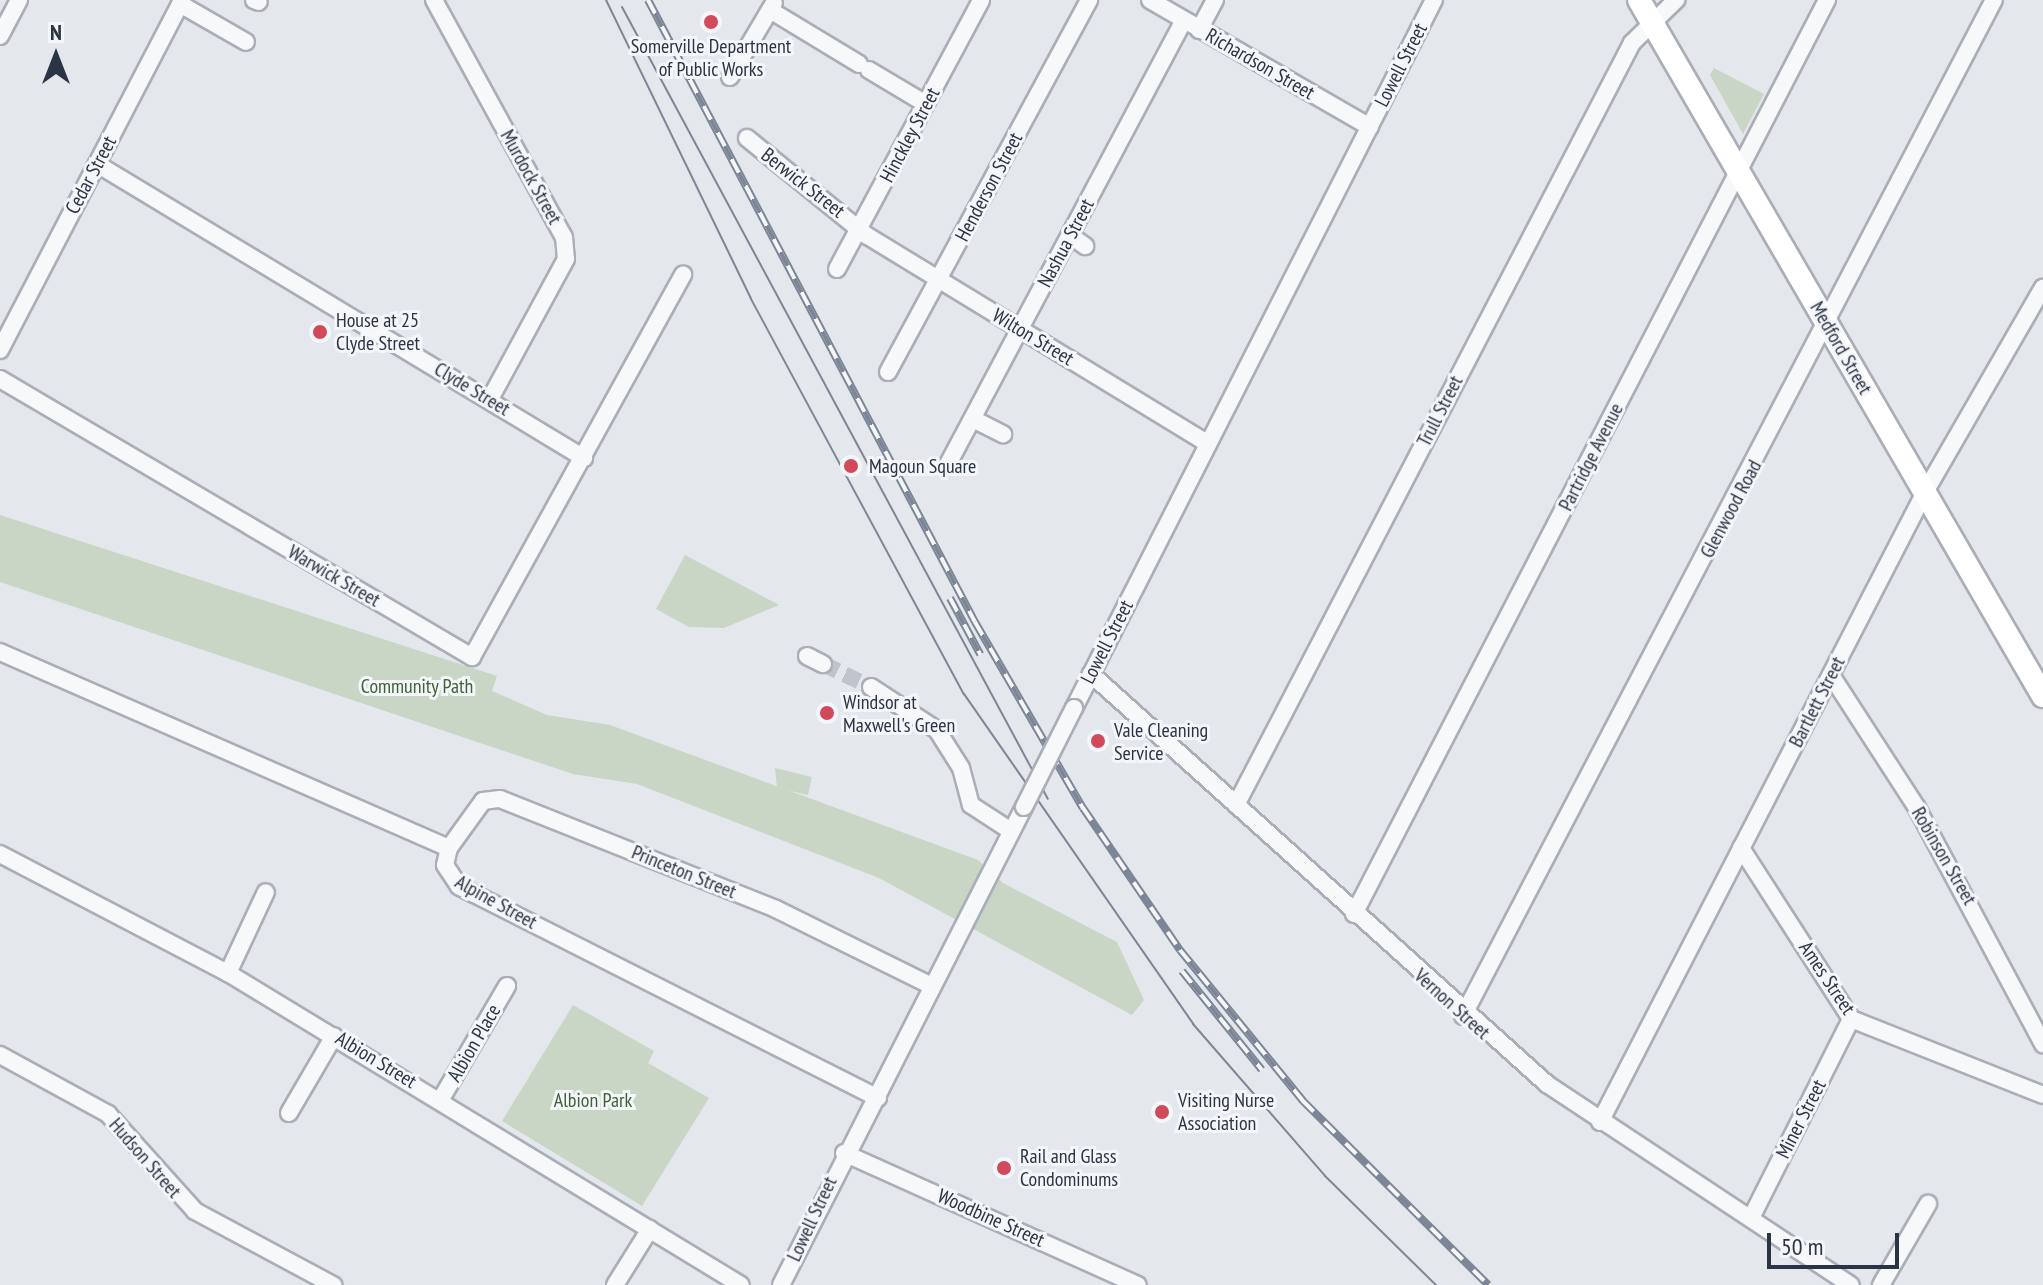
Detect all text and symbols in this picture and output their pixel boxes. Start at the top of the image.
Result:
marker: Somerville Department of Public Works [702,13,720,31]
north arrow [16,16,96,96]
text: N [50,18,62,46]
street label: Lowell Street [1370,19,1432,111]
street label: Richardson Street [1201,23,1319,105]
place label: Somerville Department of Public Works [631,34,791,81]
street label: Hinckley Street [875,83,945,187]
street label: Murdock Street [495,125,567,229]
street label: Henderson Street [950,128,1028,246]
street label: Cedar Street [61,132,121,218]
street label: Berwick Street [756,143,850,223]
street label: Nashua Street [1033,195,1099,291]
street label: Medford Street [1805,297,1877,399]
street label: Wilton Street [988,303,1078,371]
place label: House at 25 Clyde Street [336,308,420,355]
marker: House at 25 Clyde Street [311,323,329,341]
street label: Clyde Street [430,357,514,421]
street label: Trull Street [1412,372,1468,450]
street label: Partridge Avenue [1553,399,1629,515]
place label: Magoun Square [869,454,976,478]
marker: Magoun Square [840,455,862,477]
street label: Glenwood Road [1695,456,1767,562]
street label: Warwick Street [283,540,385,612]
street label: Lowell Street [1076,596,1138,688]
street label: Bartlett Street [1784,653,1850,751]
park label: Community Path [361,674,473,698]
place label: Windsor at Maxwell's Green [843,690,955,737]
marker: Windsor at Maxwell's Green [818,704,836,722]
place label: Vale Cleaning Service [1114,718,1208,765]
marker: Vale Cleaning Service [1089,732,1107,750]
street label: Robinson Street [1906,803,1982,909]
street label: Princeton Street [628,840,740,904]
street label: Alpine Street [451,870,541,934]
street label: Ames Street [1794,937,1860,1019]
street label: Vernon Street [1409,964,1495,1044]
street label: Albion Place [442,1000,506,1086]
street label: Albion Street [331,1026,421,1094]
street label: Miner Street [1771,1076,1831,1162]
park label: Albion Park [554,1088,632,1112]
place label: Visiting Nurse Association [1178,1088,1274,1135]
marker: Visiting Nurse Association [1153,1103,1171,1121]
street label: Hudson Street [104,1113,186,1203]
place label: Rail and Glass Condominums [1020,1144,1118,1191]
marker: Rail and Glass Condominums [995,1159,1013,1177]
street label: Lowell Street [782,1173,842,1265]
street label: Woodbine Street [934,1184,1048,1252]
scale bar [1771,1217,1903,1267]
text: 50 m [1781,1231,1823,1262]

